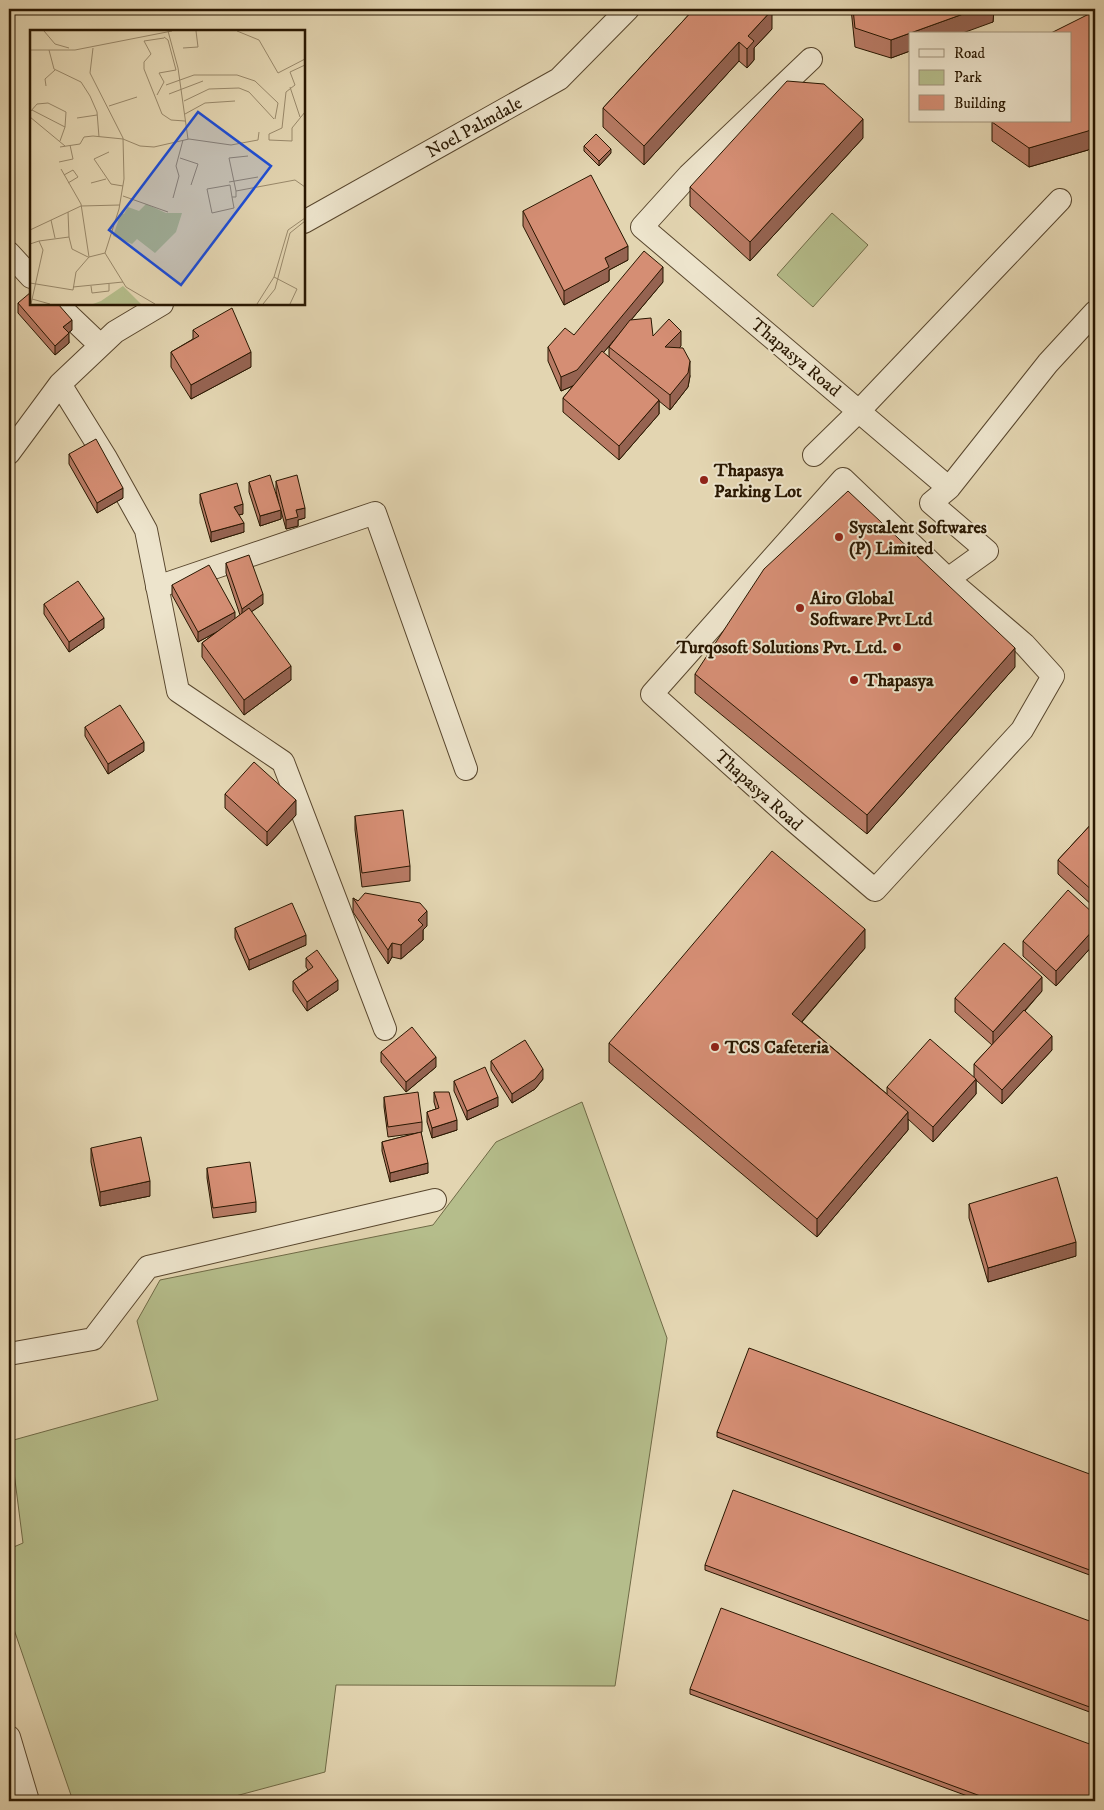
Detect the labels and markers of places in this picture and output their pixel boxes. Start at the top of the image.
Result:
place label: Thapasya Parking Lot [713,460,802,503]
marker: Thapasya Parking Lot [698,474,710,486]
place label: Systalent Softwares (P) Limited [849,517,987,560]
marker: Systalent Softwares (P) Limited [833,531,845,543]
place label: Airo Global Software Pvt Ltd [809,588,934,631]
marker: Airo Global Software Pvt Ltd [794,602,806,614]
place label: Turqosoft Solutions Pvt. Ltd. [676,637,887,659]
marker: Turqosoft Solutions Pvt. Ltd. [891,641,903,653]
place label: Thapasya [863,670,934,692]
marker: Thapasya [848,674,860,686]
place label: TCS Cafeteria [724,1037,829,1059]
marker: TCS Cafeteria [709,1041,721,1053]

